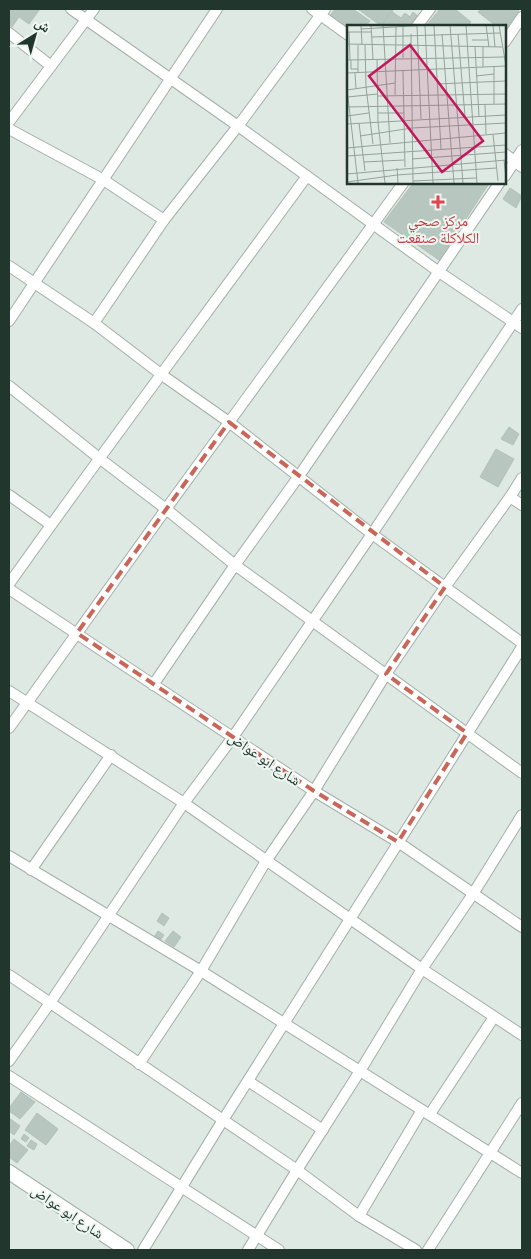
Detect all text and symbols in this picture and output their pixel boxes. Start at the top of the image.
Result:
north arrow [10,10,60,60]
text: ش [31,13,54,36]
inset map [347,25,506,184]
marker: مركز صحي الكلاكلة صنقعت [431,195,445,209]
place label: مركز صحي الكلاكلة صنقعت [397,211,479,246]
street label: شارع ابو عواض [224,727,305,791]
street label: شارع ابو عواض [27,1180,108,1244]

